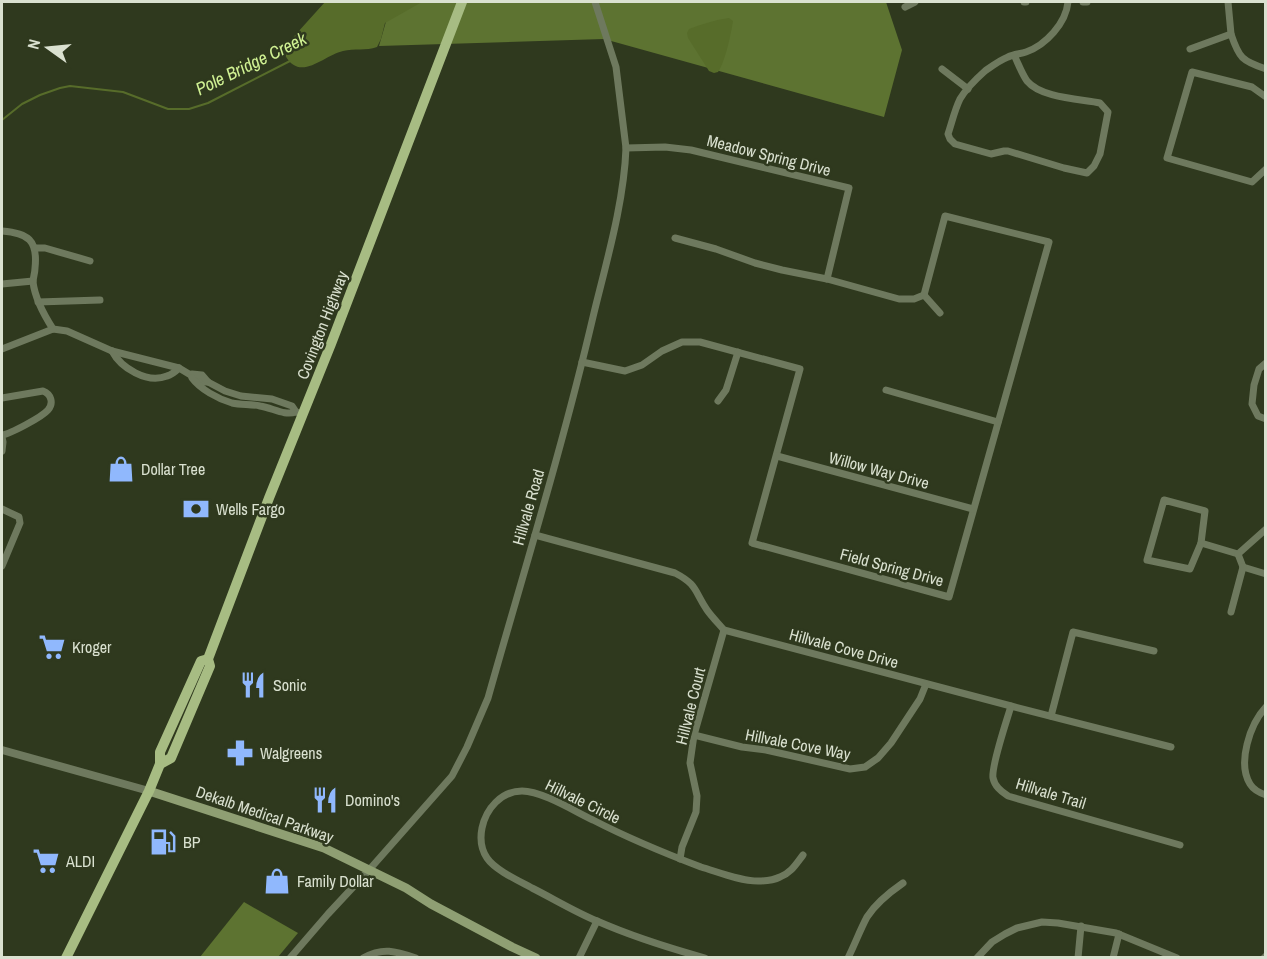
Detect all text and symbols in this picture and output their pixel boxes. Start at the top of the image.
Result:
north arrow [18,18,78,78]
water label: Pole Bridge Creek [191,26,311,101]
text: N [22,37,45,52]
street label: Meadow Spring Drive [705,129,833,181]
street label: Covington Highway [291,267,353,382]
street label: Willow Way Drive [826,446,932,494]
shop icon: Dollar Tree [106,454,136,484]
place label: Dollar Tree [141,458,205,480]
street label: Hillvale Road [507,466,549,548]
bank icon: Wells Fargo [181,494,211,524]
place label: Wells Fargo [216,498,285,520]
street label: Field Spring Drive [838,543,946,591]
street label: Hillvale Cove Drive [787,623,901,673]
supermarket icon: Kroger [37,632,67,662]
place label: Kroger [72,636,112,658]
street label: Hillvale Court [670,665,710,747]
restaurant icon: Sonic [238,670,268,700]
place label: Sonic [273,674,307,696]
street label: Hillvale Cove Way [744,723,853,765]
pharmacy icon: Walgreens [225,738,255,768]
place label: Walgreens [260,742,322,764]
street label: Hillvale Trail [1013,772,1089,814]
street label: Hillvale Circle [542,773,624,829]
street label: Dekalb Medical Parkway [193,780,337,848]
restaurant icon: Domino's [310,785,340,815]
place label: Domino's [345,789,400,811]
fuel station icon: BP [148,827,178,857]
place label: BP [183,831,201,853]
supermarket icon: ALDI [31,846,61,876]
place label: ALDI [65,850,95,872]
shop icon: Family Dollar [262,866,292,896]
place label: Family Dollar [297,870,374,892]

